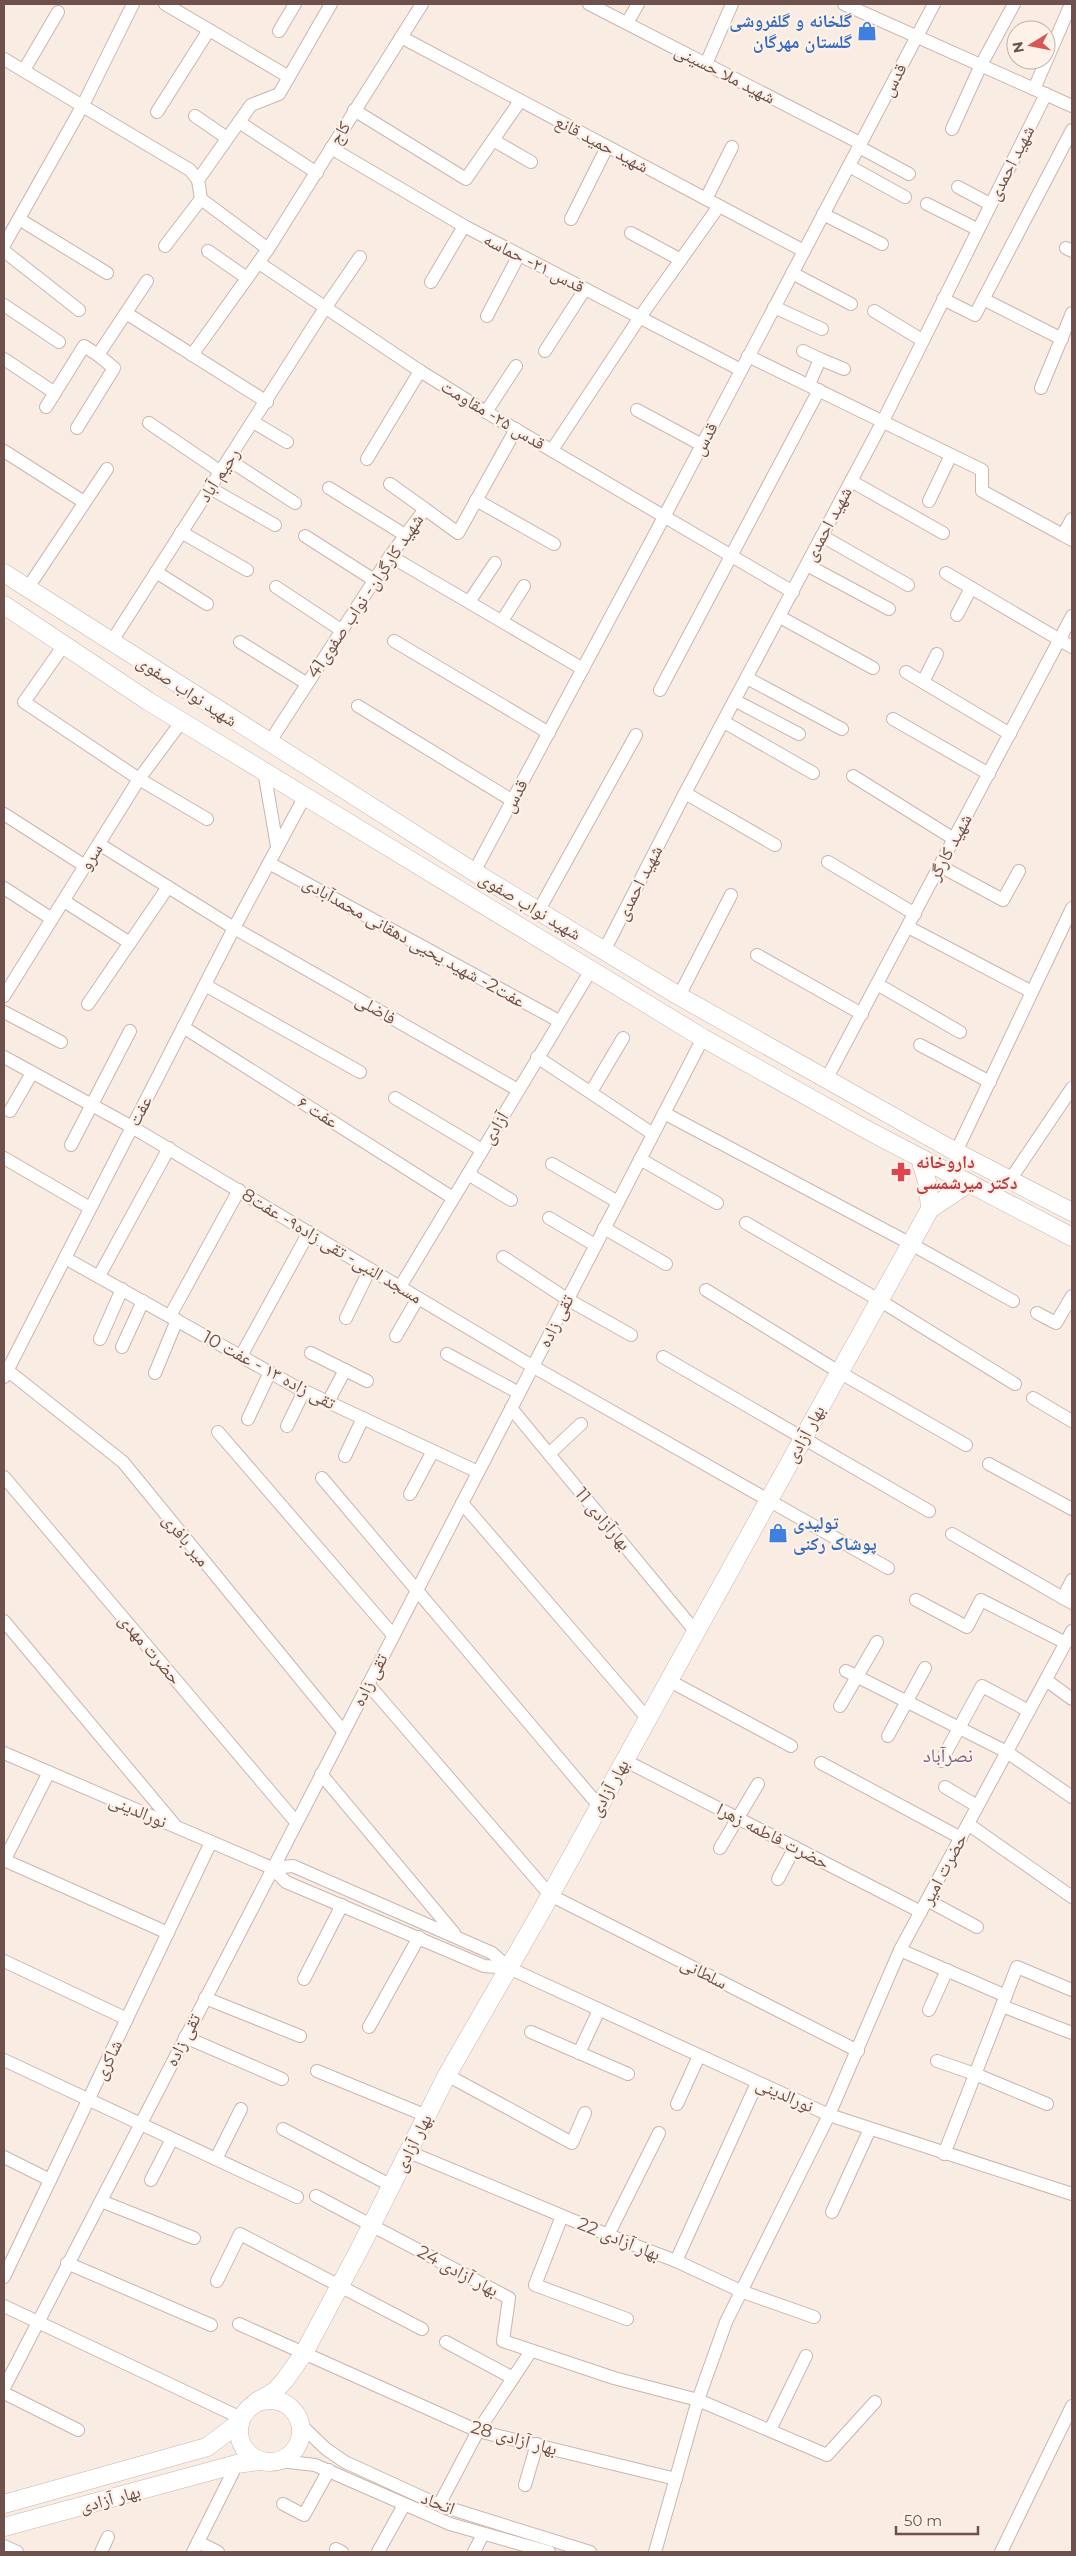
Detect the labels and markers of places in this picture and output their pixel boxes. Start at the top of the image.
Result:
place label: گلخانه و گلفروشی گلستان مهرگان [729,10,852,53]
shop icon: گلخانه و گلفروشی گلستان مهرگان [856,20,878,42]
place label: داروخانه دکتر میرشمسی [916,1151,1018,1194]
pharmacy icon: داروخانه دکتر میرشمسی [890,1161,912,1183]
place label: تولیدی پوشاک رکنی [793,1512,877,1555]
shop icon: تولیدی پوشاک رکنی [767,1522,789,1544]

